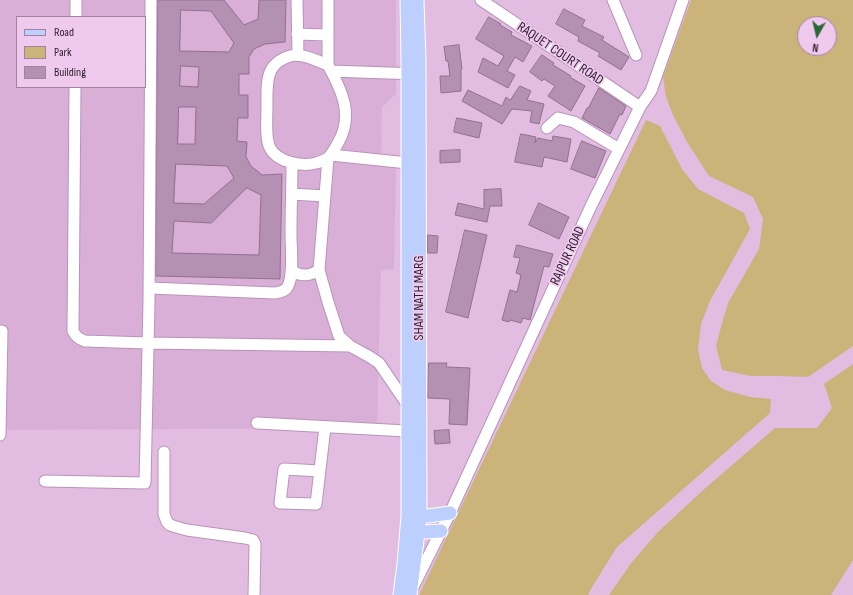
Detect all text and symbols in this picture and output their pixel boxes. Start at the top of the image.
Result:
legend [16,16,146,88]
north arrow [797,16,837,56]
street label: RAQUET COURT ROAD [514,19,606,89]
text: Road [54,25,74,40]
text: N [812,41,819,54]
text: Park [54,45,72,60]
text: Building [54,65,86,80]
street label: RAJPUR ROAD [547,224,589,288]
street label: SHAM NATH MARG [411,256,427,340]

